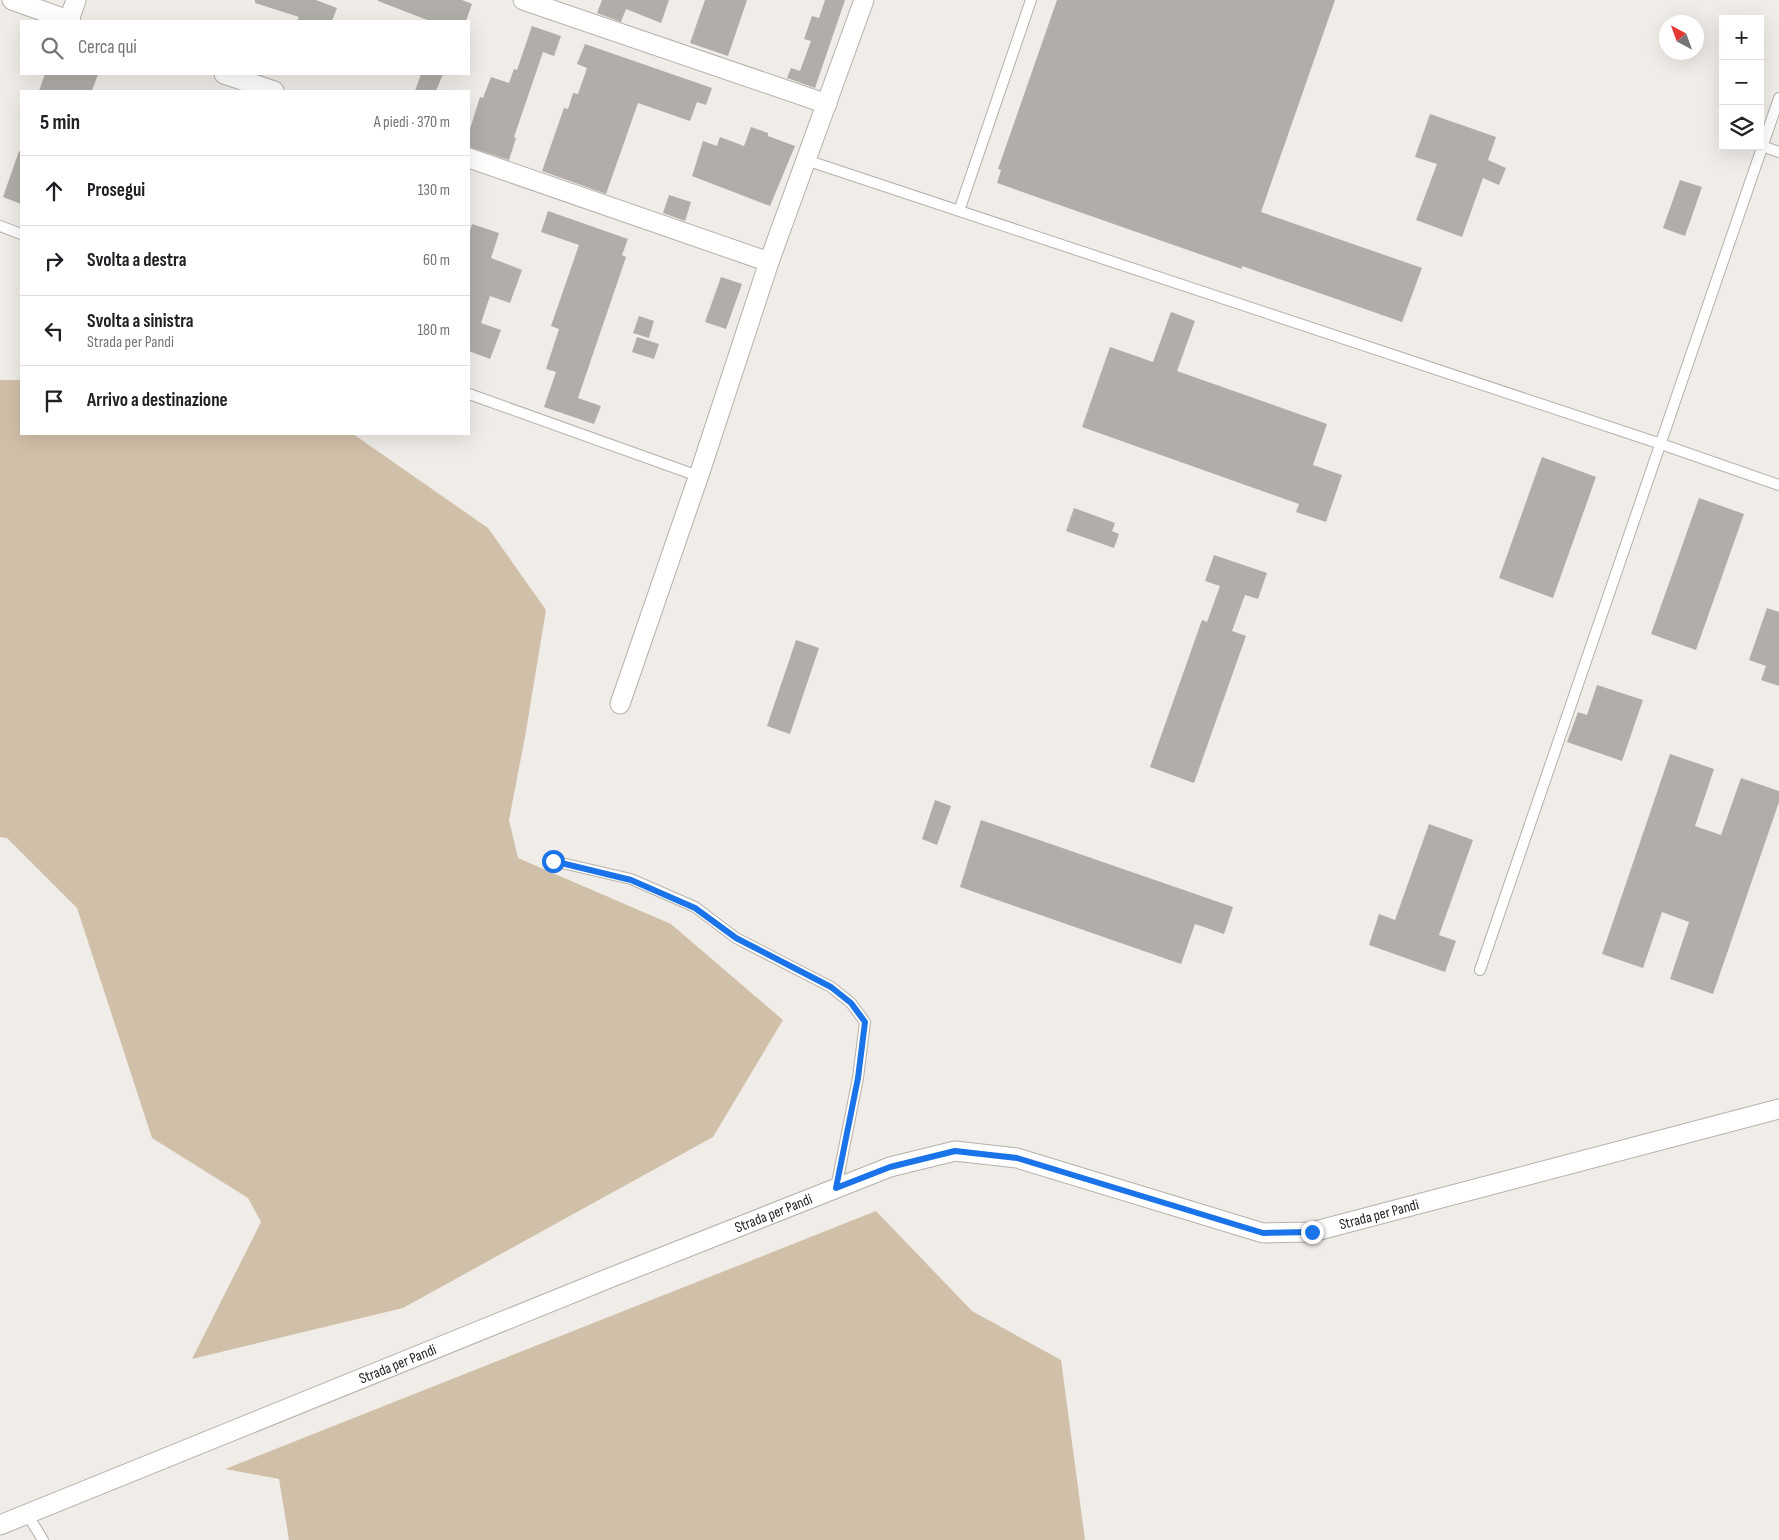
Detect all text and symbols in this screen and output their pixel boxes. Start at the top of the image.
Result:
north arrow [1659,15,1704,60]
map controls [1719,15,1764,150]
button: + [1719,15,1764,60]
search box [20,20,470,75]
icon: search [38,34,66,62]
text: Cerca qui [78,36,137,59]
button: − [1719,60,1764,105]
button: layers [1719,105,1764,150]
text: 5 min [40,110,80,135]
text: A piedi · 370 m [374,113,450,132]
icon: ahead [40,177,68,205]
text: Prosegui [87,179,145,202]
text: 130 m [418,181,450,200]
icon: right [40,247,68,275]
text: Svolta a destra [87,249,187,272]
text: 60 m [423,251,450,270]
text: Svolta a sinistra [87,310,194,333]
icon: left [40,317,68,345]
text: 180 m [417,321,450,340]
text: Strada per Pandi [87,333,174,352]
icon: arrive [40,387,68,415]
text: Arrivo a destinazione [87,389,228,412]
route start [542,850,565,873]
street label: Strada per Pandi [732,1190,815,1237]
street label: Strada per Pandi [1337,1195,1421,1234]
route end [1301,1221,1324,1244]
street label: Strada per Pandi [356,1340,439,1388]

